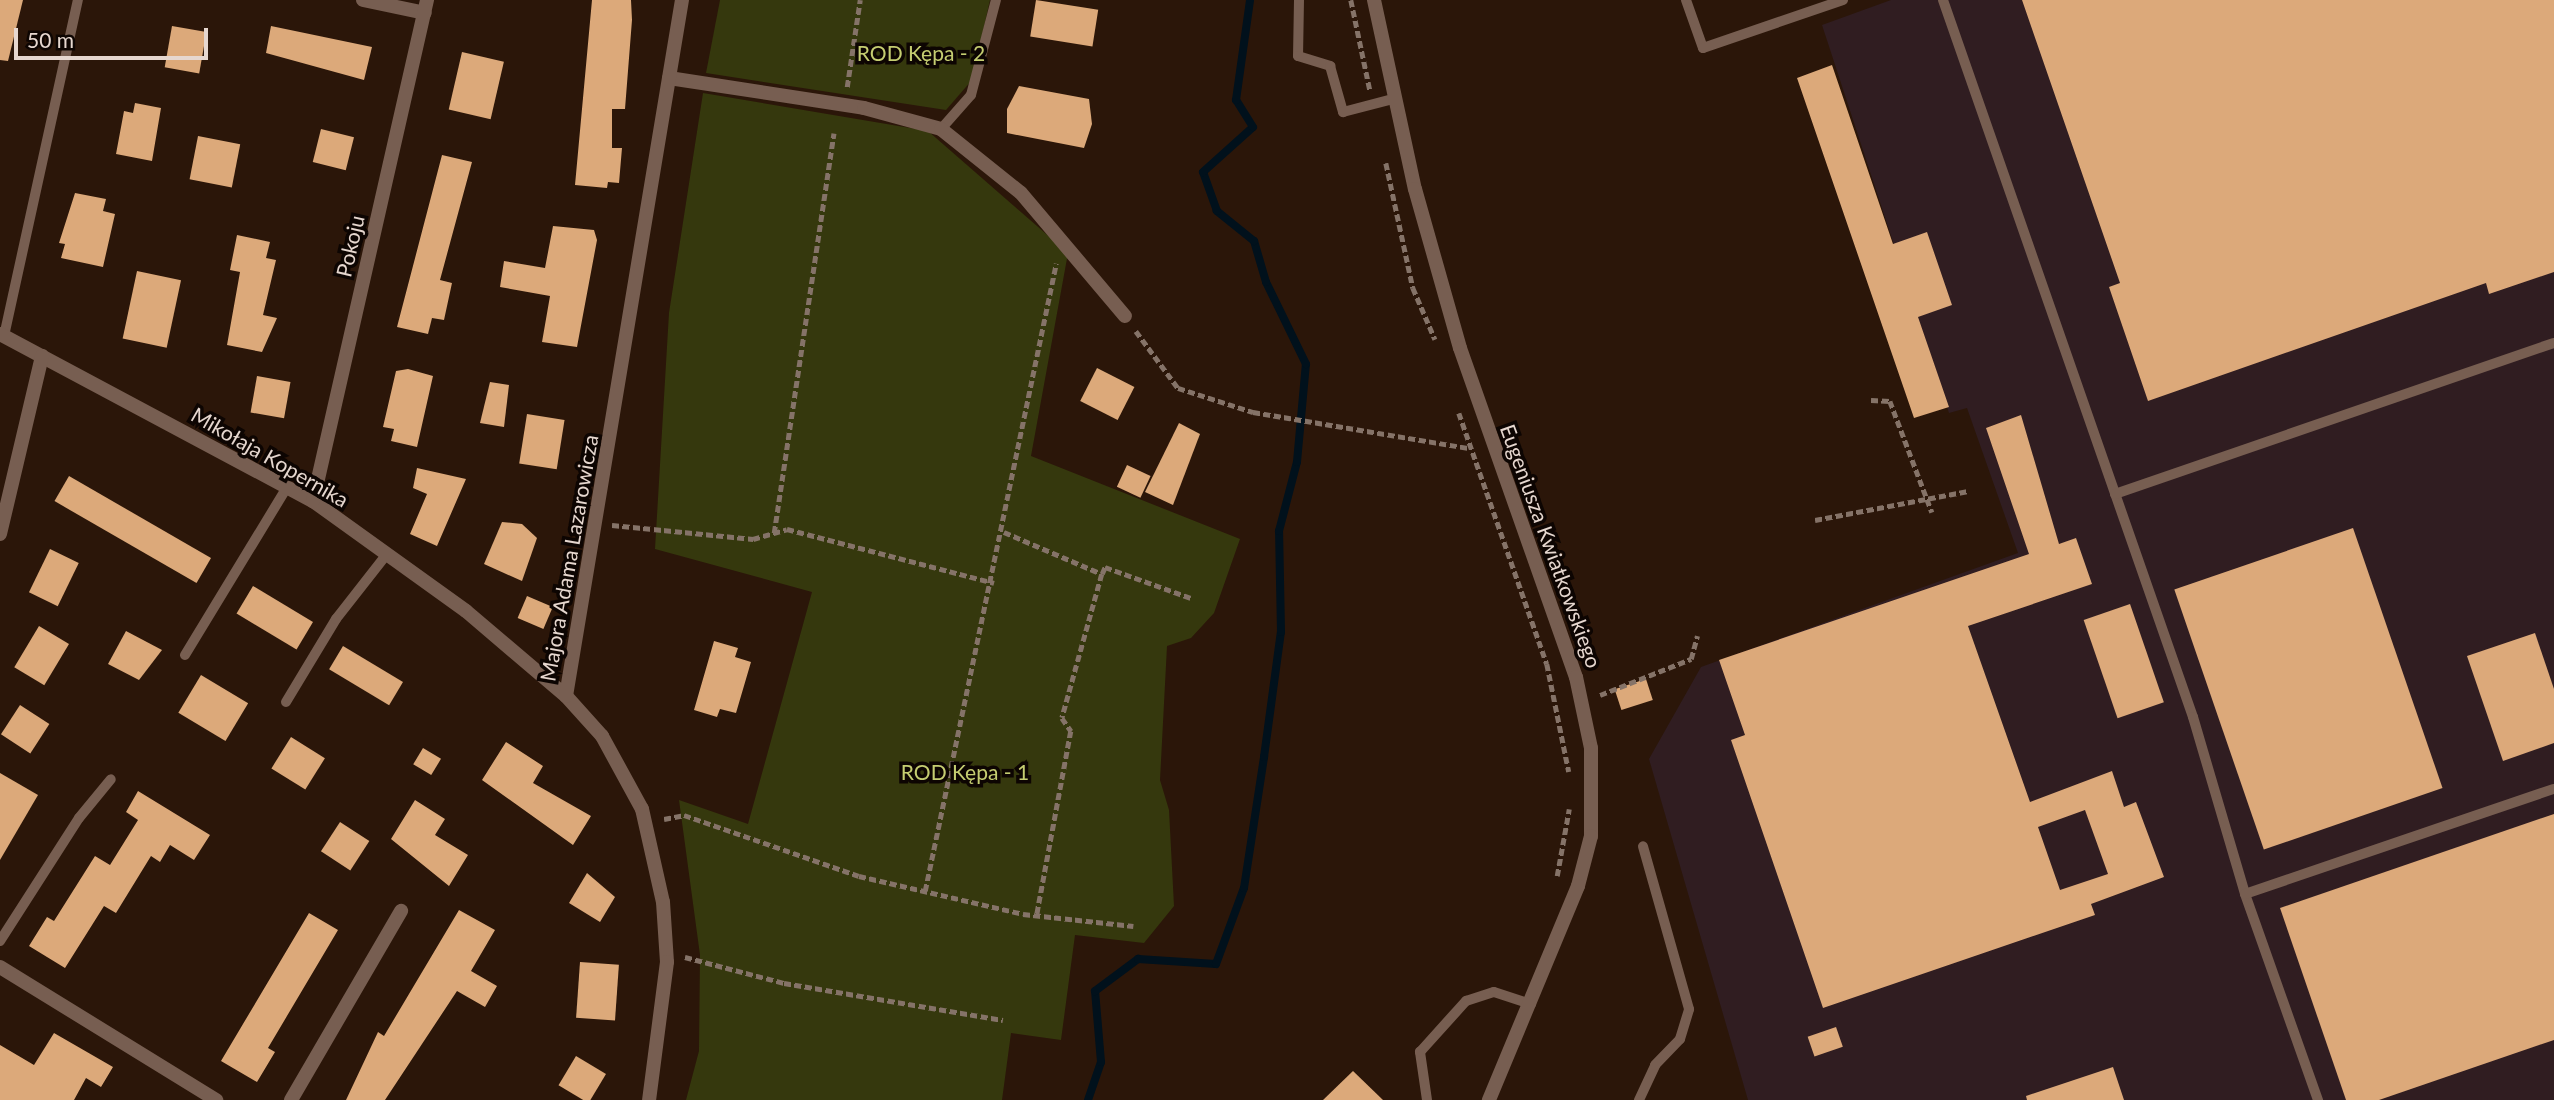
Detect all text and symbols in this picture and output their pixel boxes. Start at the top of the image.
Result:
scale bar [18,14,212,58]
text: 50 m [27,27,74,52]
park label: ROD Kępa - 2 [857,40,985,66]
street label: Pokoju [331,213,369,279]
street label: Mikołaja Kopernika [187,402,353,512]
street label: Eugeniusza Kwiatkowskiego [1495,421,1607,671]
street label: Majora Adama Lazarowicza [535,432,603,684]
park label: ROD Kępa - 1 [901,759,1029,785]

